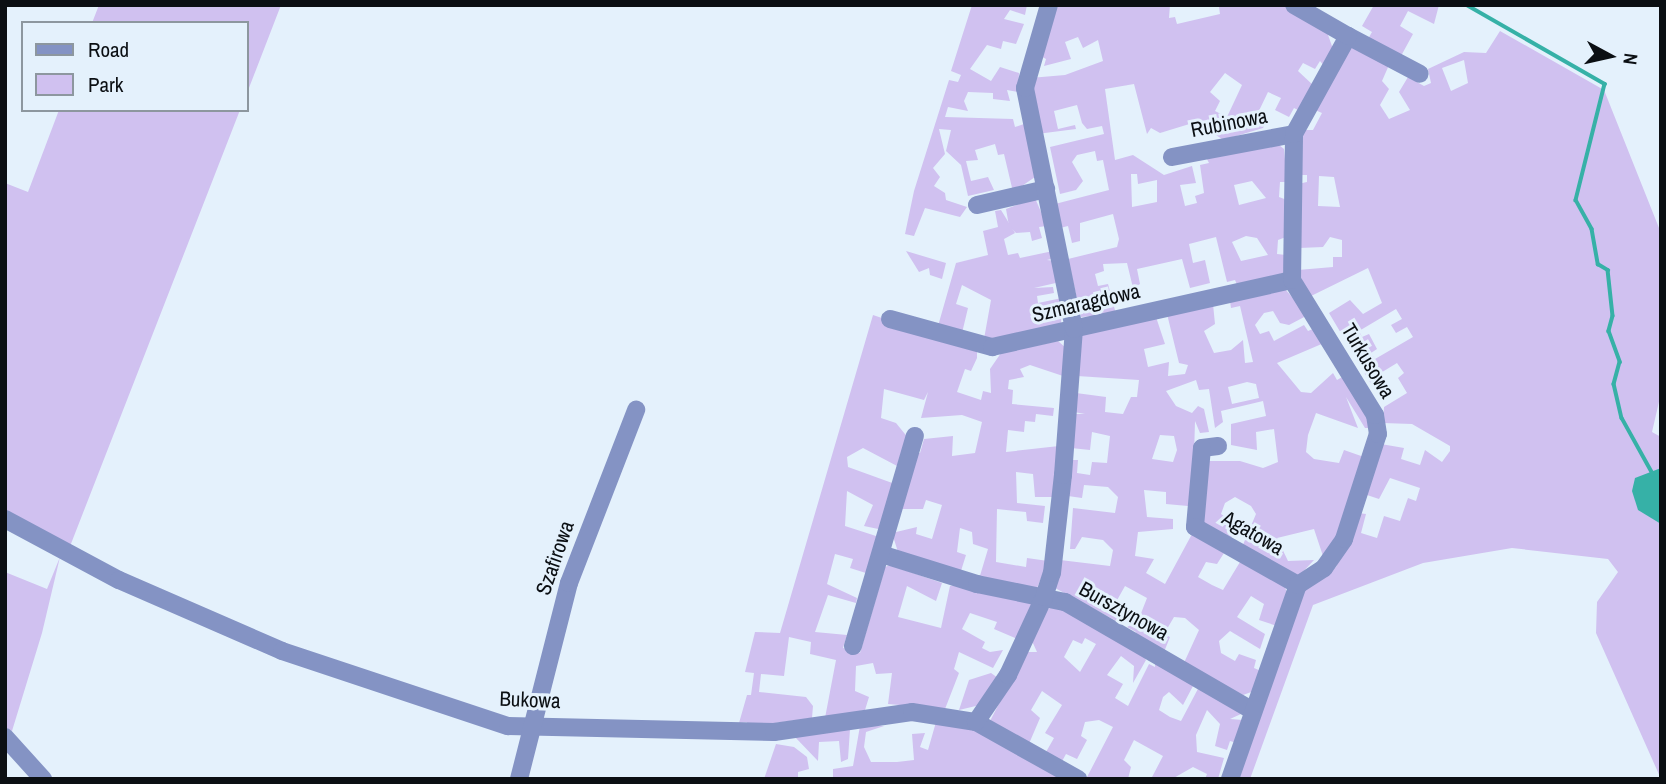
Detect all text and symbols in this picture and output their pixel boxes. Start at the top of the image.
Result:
legend [21,21,248,112]
north arrow [1575,21,1645,91]
text: Road [88,35,129,64]
text: N [1617,52,1644,66]
text: Park [88,70,123,99]
street label: Rubinowa [1189,103,1269,143]
street label: Szmaragdowa [1030,278,1142,328]
street label: Turkusowa [1336,319,1400,403]
street label: Agatowa [1218,505,1288,561]
street label: Szafirowa [531,518,579,598]
street label: Bursztynowa [1075,576,1173,646]
street label: Bukowa [499,686,561,714]

